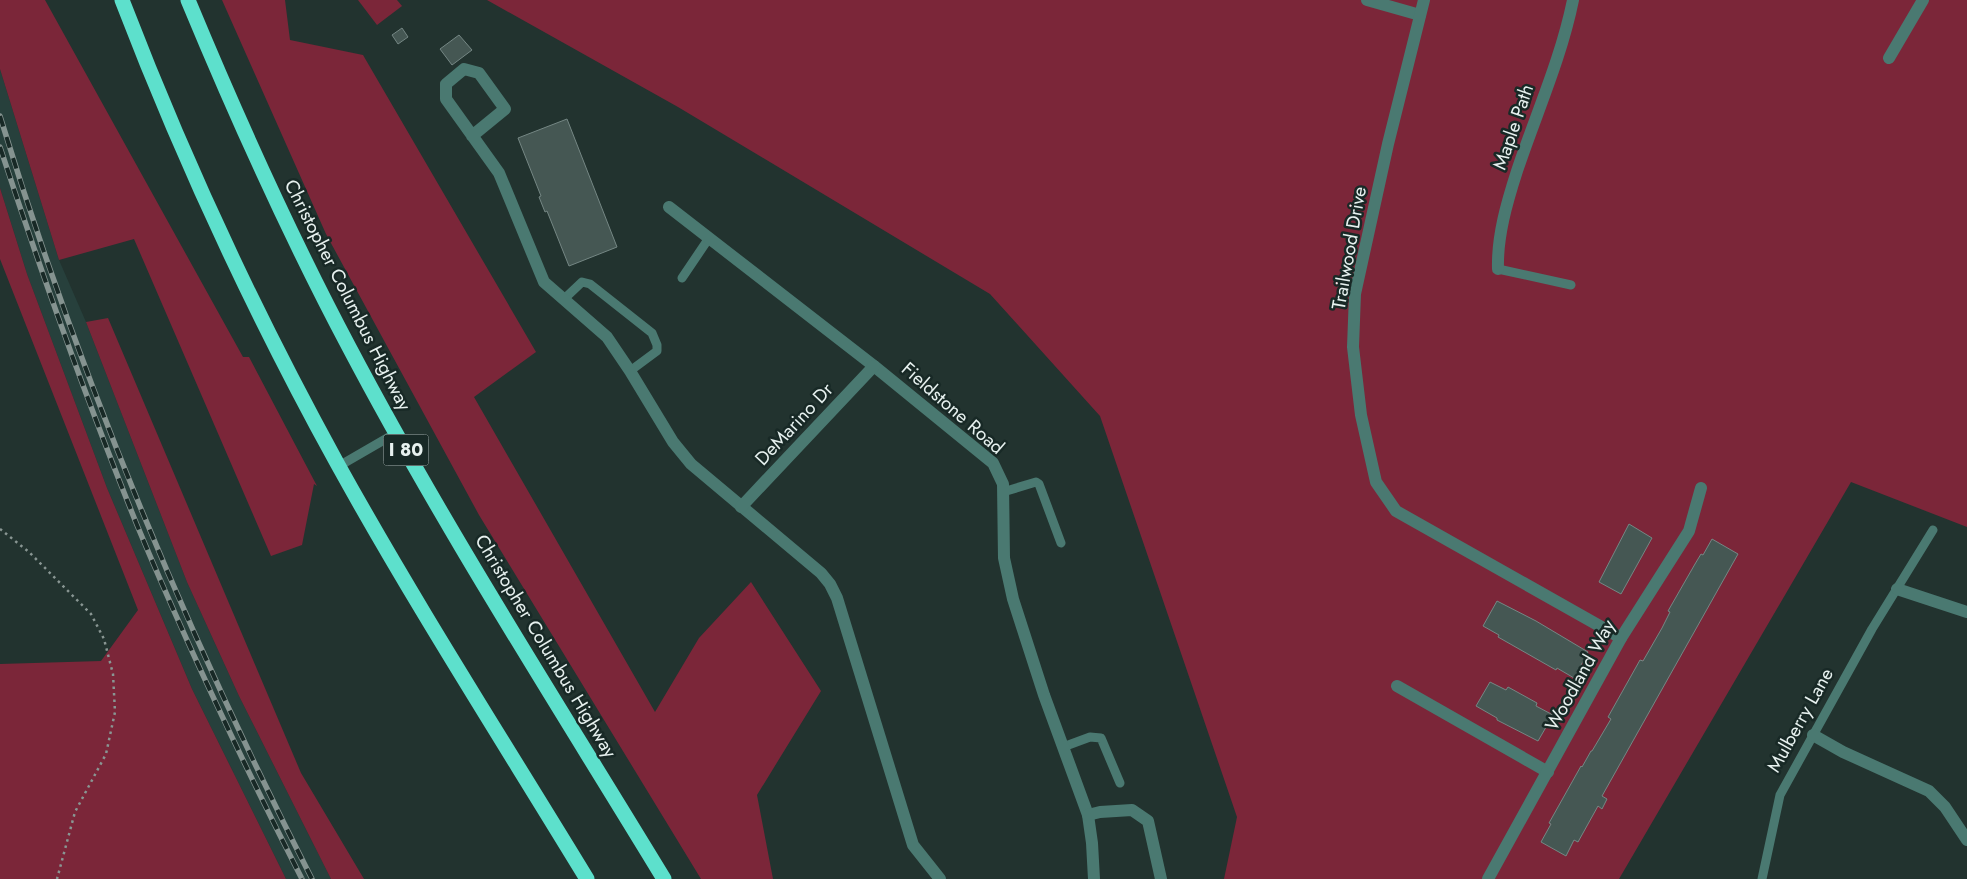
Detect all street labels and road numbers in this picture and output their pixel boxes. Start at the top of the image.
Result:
street label: Maple Path [1486,81,1540,173]
street label: Christopher Columbus Highway [278,175,418,416]
street label: Trailwood Drive [1325,184,1373,312]
street label: Fieldstone Road [896,356,1010,460]
street label: DeMarino Dr [749,376,840,471]
road number: I 80 [384,434,428,466]
street label: Christopher Columbus Highway [468,529,624,763]
street label: Woodland Way [1538,614,1622,735]
street label: Mulberry Lane [1760,663,1840,777]

